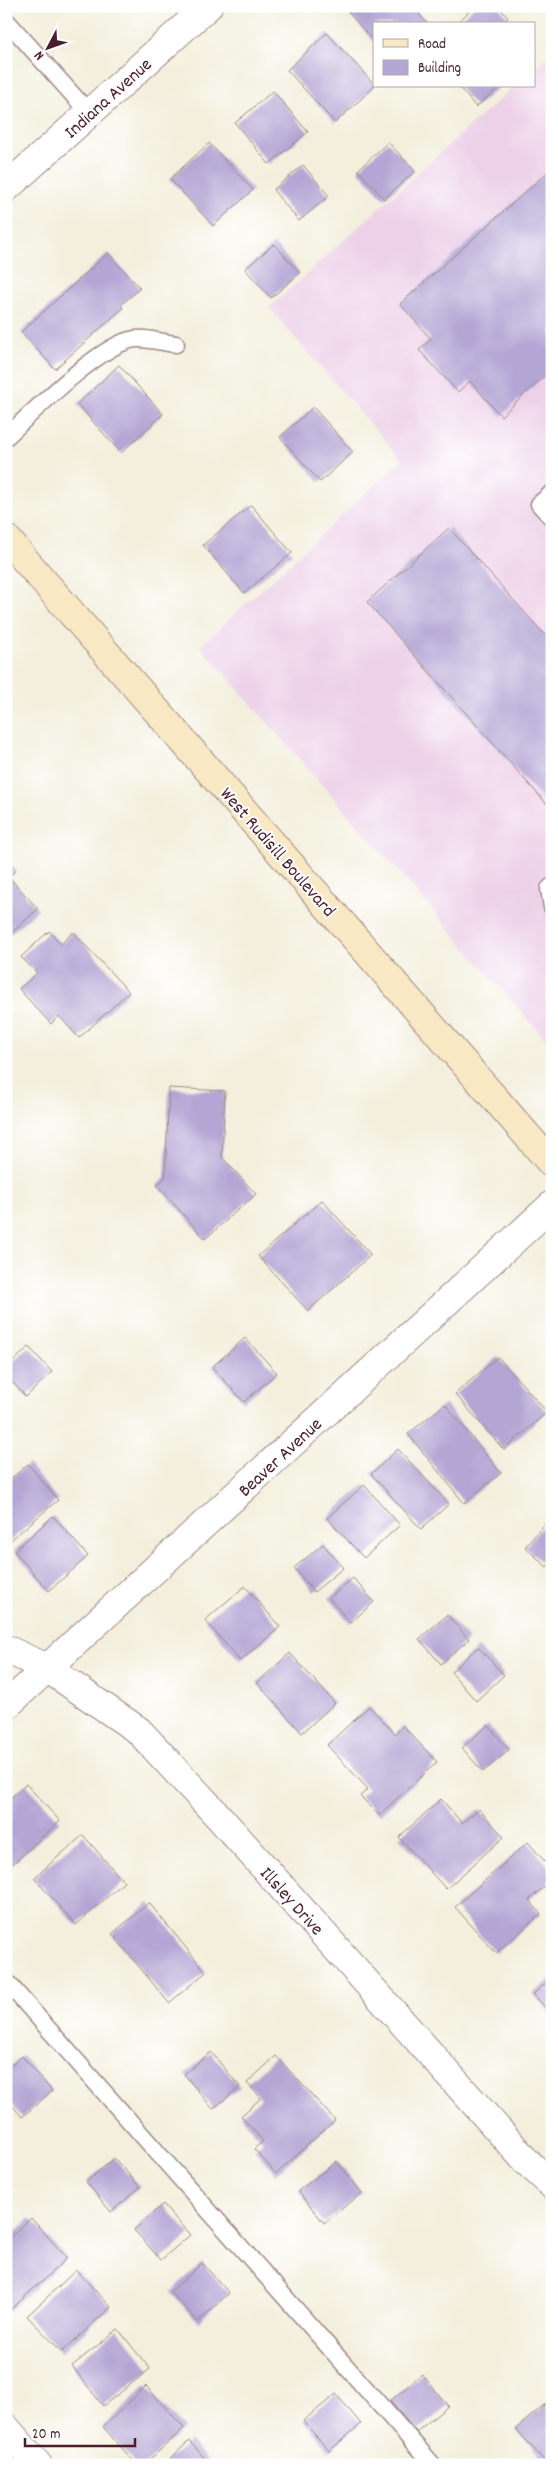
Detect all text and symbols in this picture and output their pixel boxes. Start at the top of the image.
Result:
north arrow [22,22,72,72]
legend [373,22,536,88]
text: Road [418,34,446,56]
text: N [30,46,50,64]
street label: Indiana Avenue [59,53,159,146]
text: Building [418,58,461,80]
street label: West Rudisill Boulevard [212,782,341,924]
street label: Beaver Avenue [233,1413,329,1505]
street label: Illsley Drive [252,1862,329,1943]
scale bar [25,2416,135,2448]
text: 20 m [32,2424,60,2446]

